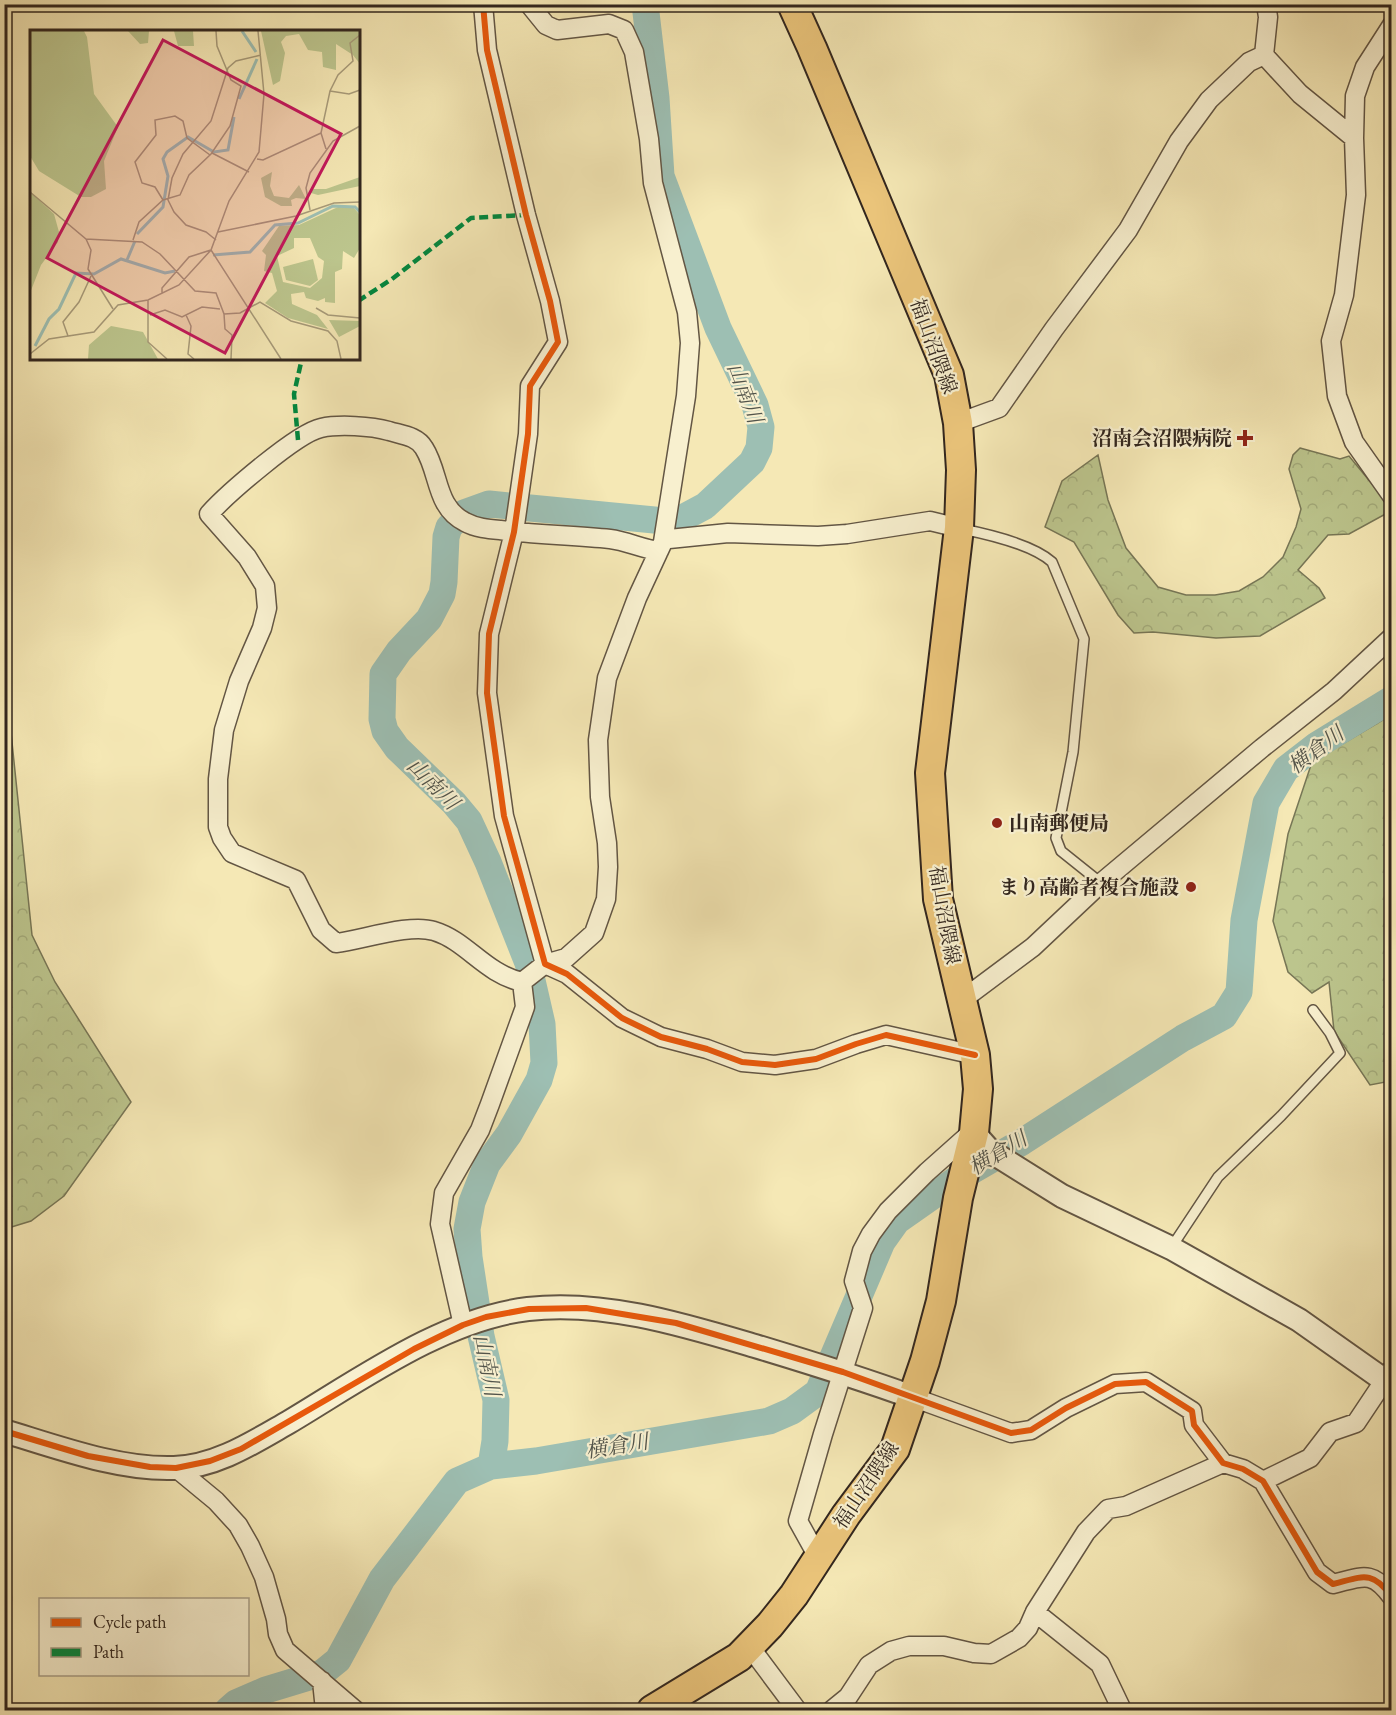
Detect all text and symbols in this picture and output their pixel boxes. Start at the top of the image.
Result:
inset map [30,30,360,360]
street label: 福山沼隈線 [905,295,963,397]
water label: 山南川 [722,359,770,429]
place label: 沼南会沼隈病院 [1092,425,1232,451]
marker: 沼南会沼隈病院 [1236,429,1254,447]
water label: 横倉川 [1282,719,1351,779]
water label: 山南川 [402,752,467,817]
place label: 山南郵便局 [1009,810,1109,836]
marker: 山南郵便局 [990,816,1004,830]
street label: 福山沼隈線 [924,864,966,966]
place label: まり高齢者複合施設 [999,874,1179,900]
marker: まり高齢者複合施設 [1184,880,1198,894]
water label: 横倉川 [964,1124,1033,1180]
water label: 山南川 [468,1331,507,1400]
water label: 横倉川 [584,1427,652,1464]
street label: 福山沼隈線 [827,1436,905,1534]
legend [39,1598,249,1676]
text: Cycle path [93,1610,167,1633]
text: Path [93,1640,124,1663]

